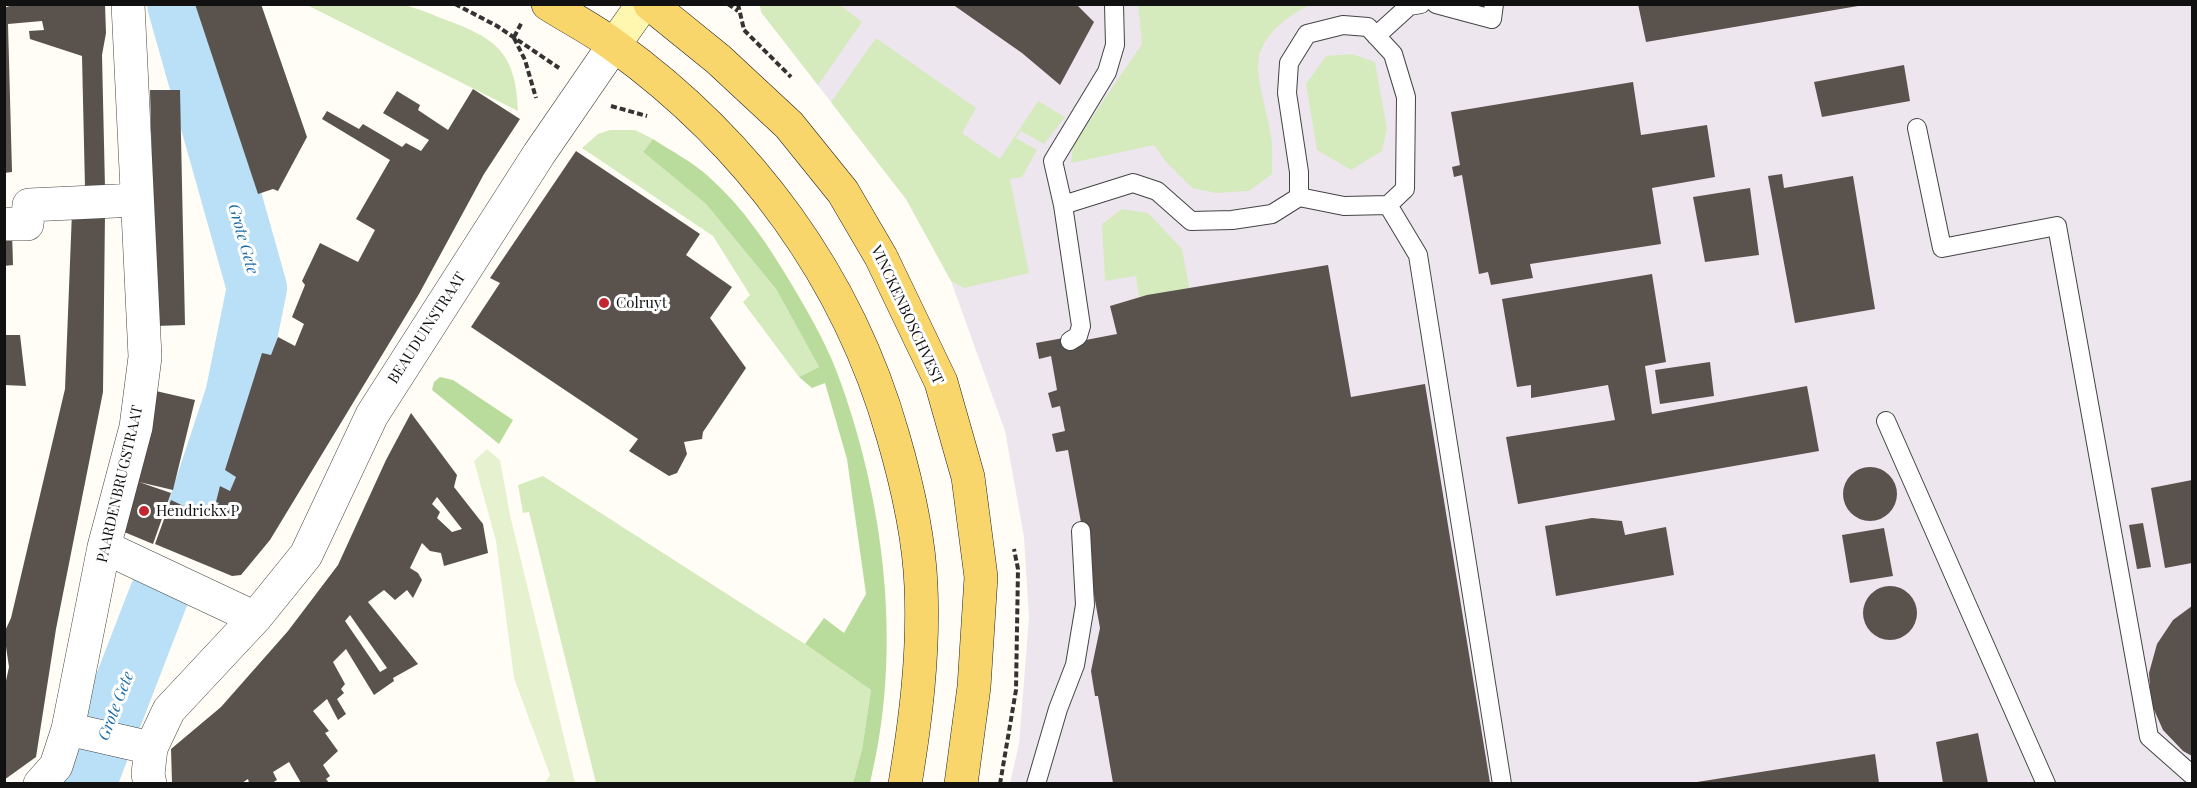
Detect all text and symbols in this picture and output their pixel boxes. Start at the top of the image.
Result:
water label: Grote Gete [224,202,262,276]
street label: VINCKENBOSCHVEST [867,243,947,387]
street label: BEAUDUINSTRAAT [384,269,470,387]
place label: Colruyt [616,294,667,312]
marker: Colruyt [597,296,611,310]
street label: PAARDENBRUGSTRAAT [93,404,147,564]
place label: Hendrickx P [156,502,239,520]
marker: Hendrickx P [137,504,151,518]
water label: Grote Gete [94,669,138,743]

